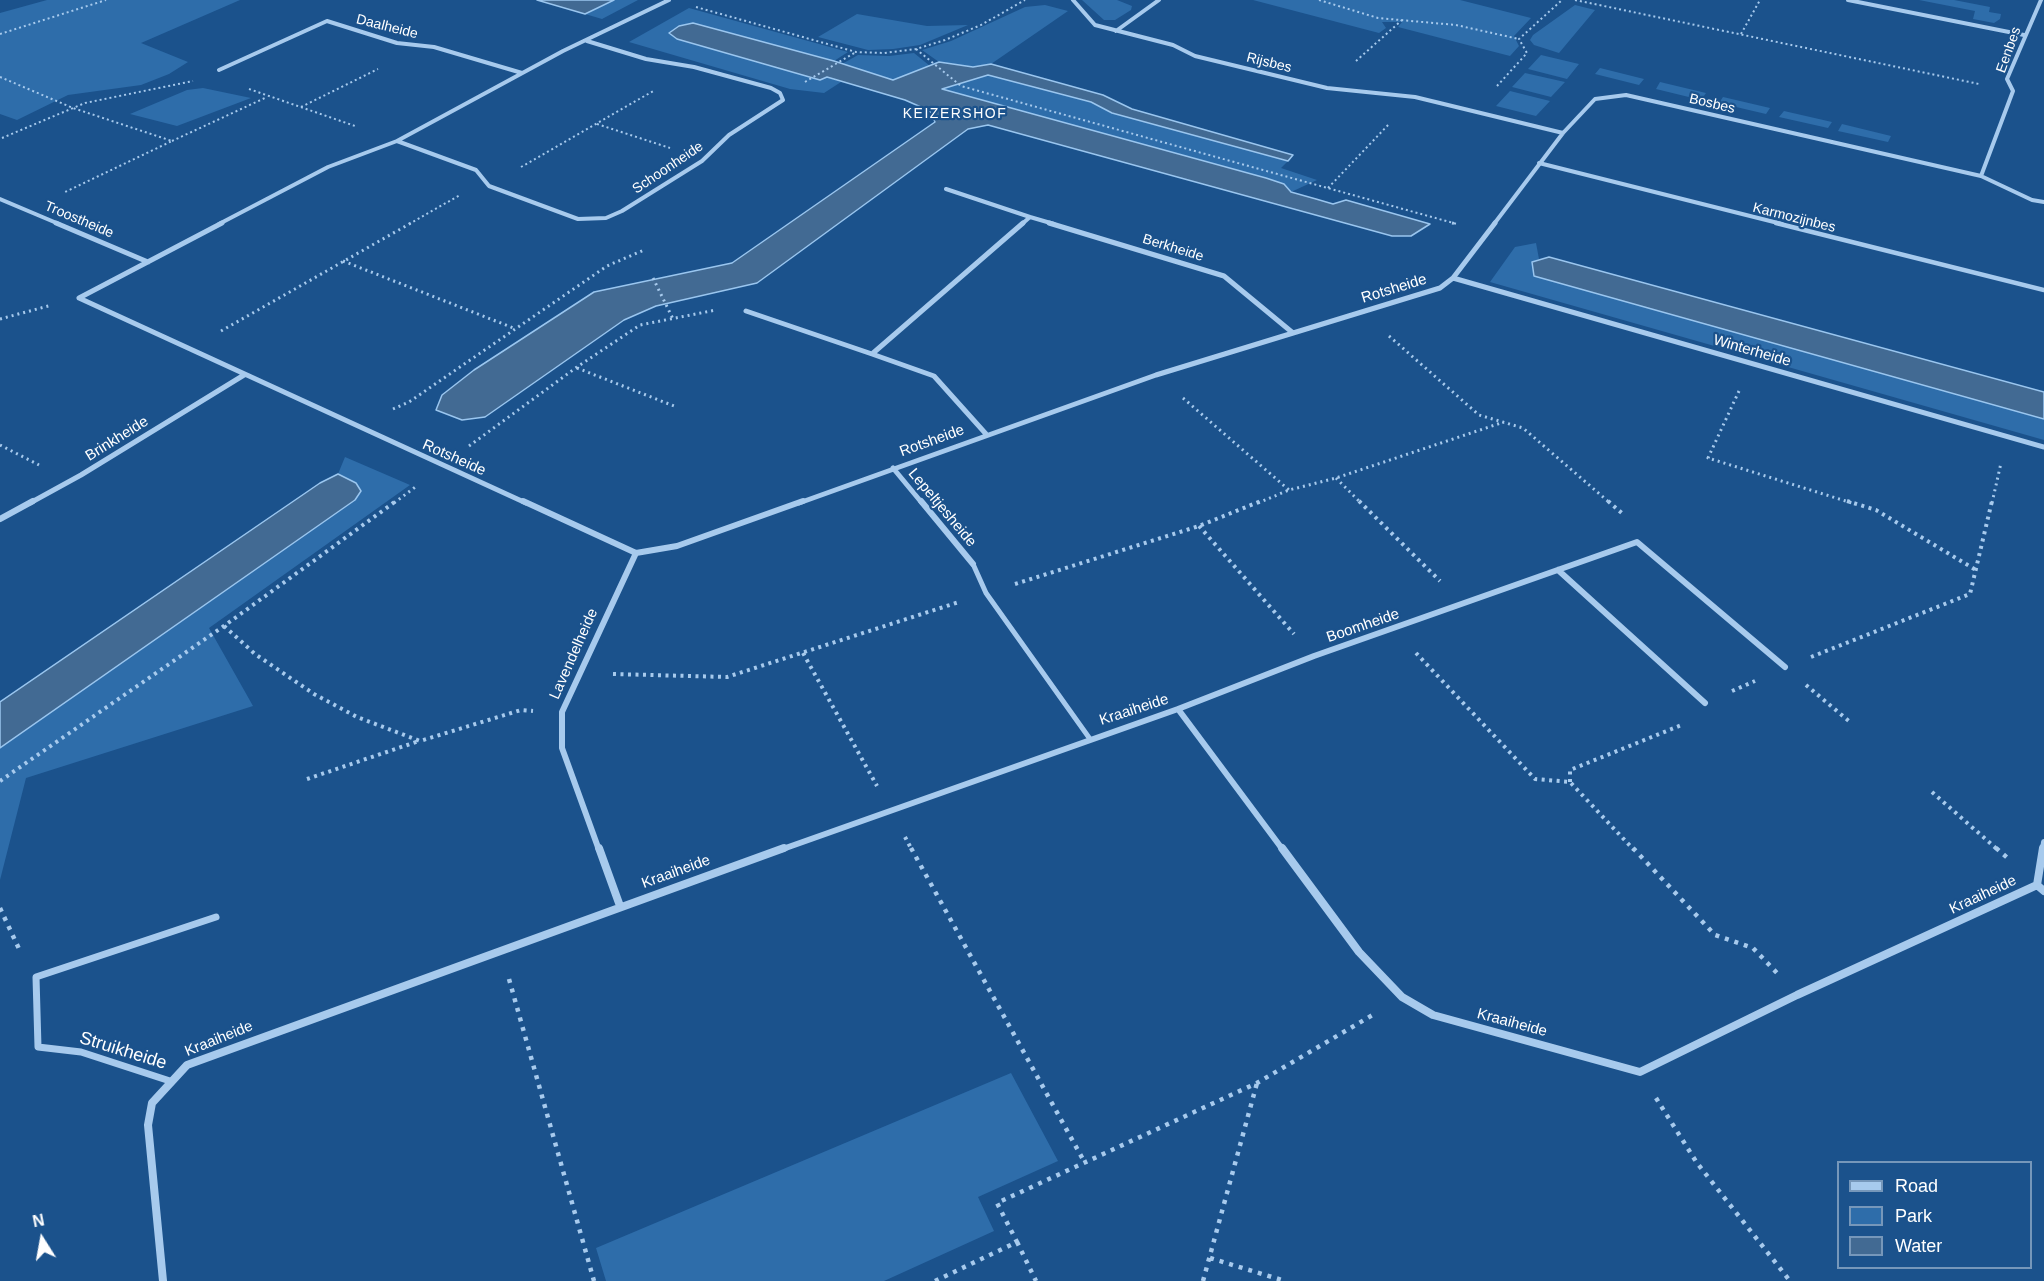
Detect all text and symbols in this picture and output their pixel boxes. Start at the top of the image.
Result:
street label: Daalheide [354,11,420,43]
street label: Eenbes [1993,25,2025,75]
street label: Rijsbes [1245,49,1293,77]
street label: Bosbes [1687,91,1737,117]
district label: KEIZERSHOF [903,106,1007,122]
street label: Schoonheide [629,138,707,198]
street label: Troostheide [42,198,116,242]
street label: Karmozijnbes [1751,200,1837,236]
street label: Berkheide [1140,231,1206,265]
street label: Rotsheide [1359,271,1429,307]
street label: Winterheide [1711,331,1793,371]
street label: Brinkheide [82,413,152,465]
street label: Rotsheide [897,421,967,461]
street label: Rotsheide [419,436,489,480]
street label: Lepeltjesheide [904,465,980,551]
street label: Boomheide [1324,605,1402,647]
street label: Lavendelheide [546,606,602,702]
street label: Kraaiheide [1097,690,1171,730]
street label: Kraaiheide [639,851,713,893]
street label: Kraaiheide [1947,872,2019,918]
street label: Kraaiheide [1475,1005,1549,1041]
street label: Kraaiheide [182,1017,256,1061]
street label: Struikheide [77,1028,169,1074]
legend [1837,1161,2032,1269]
text: Road [1895,1176,1938,1196]
text: Park [1895,1206,1932,1226]
north arrow [12,1209,72,1269]
text: N [31,1211,46,1230]
text: Water [1895,1236,1942,1256]

